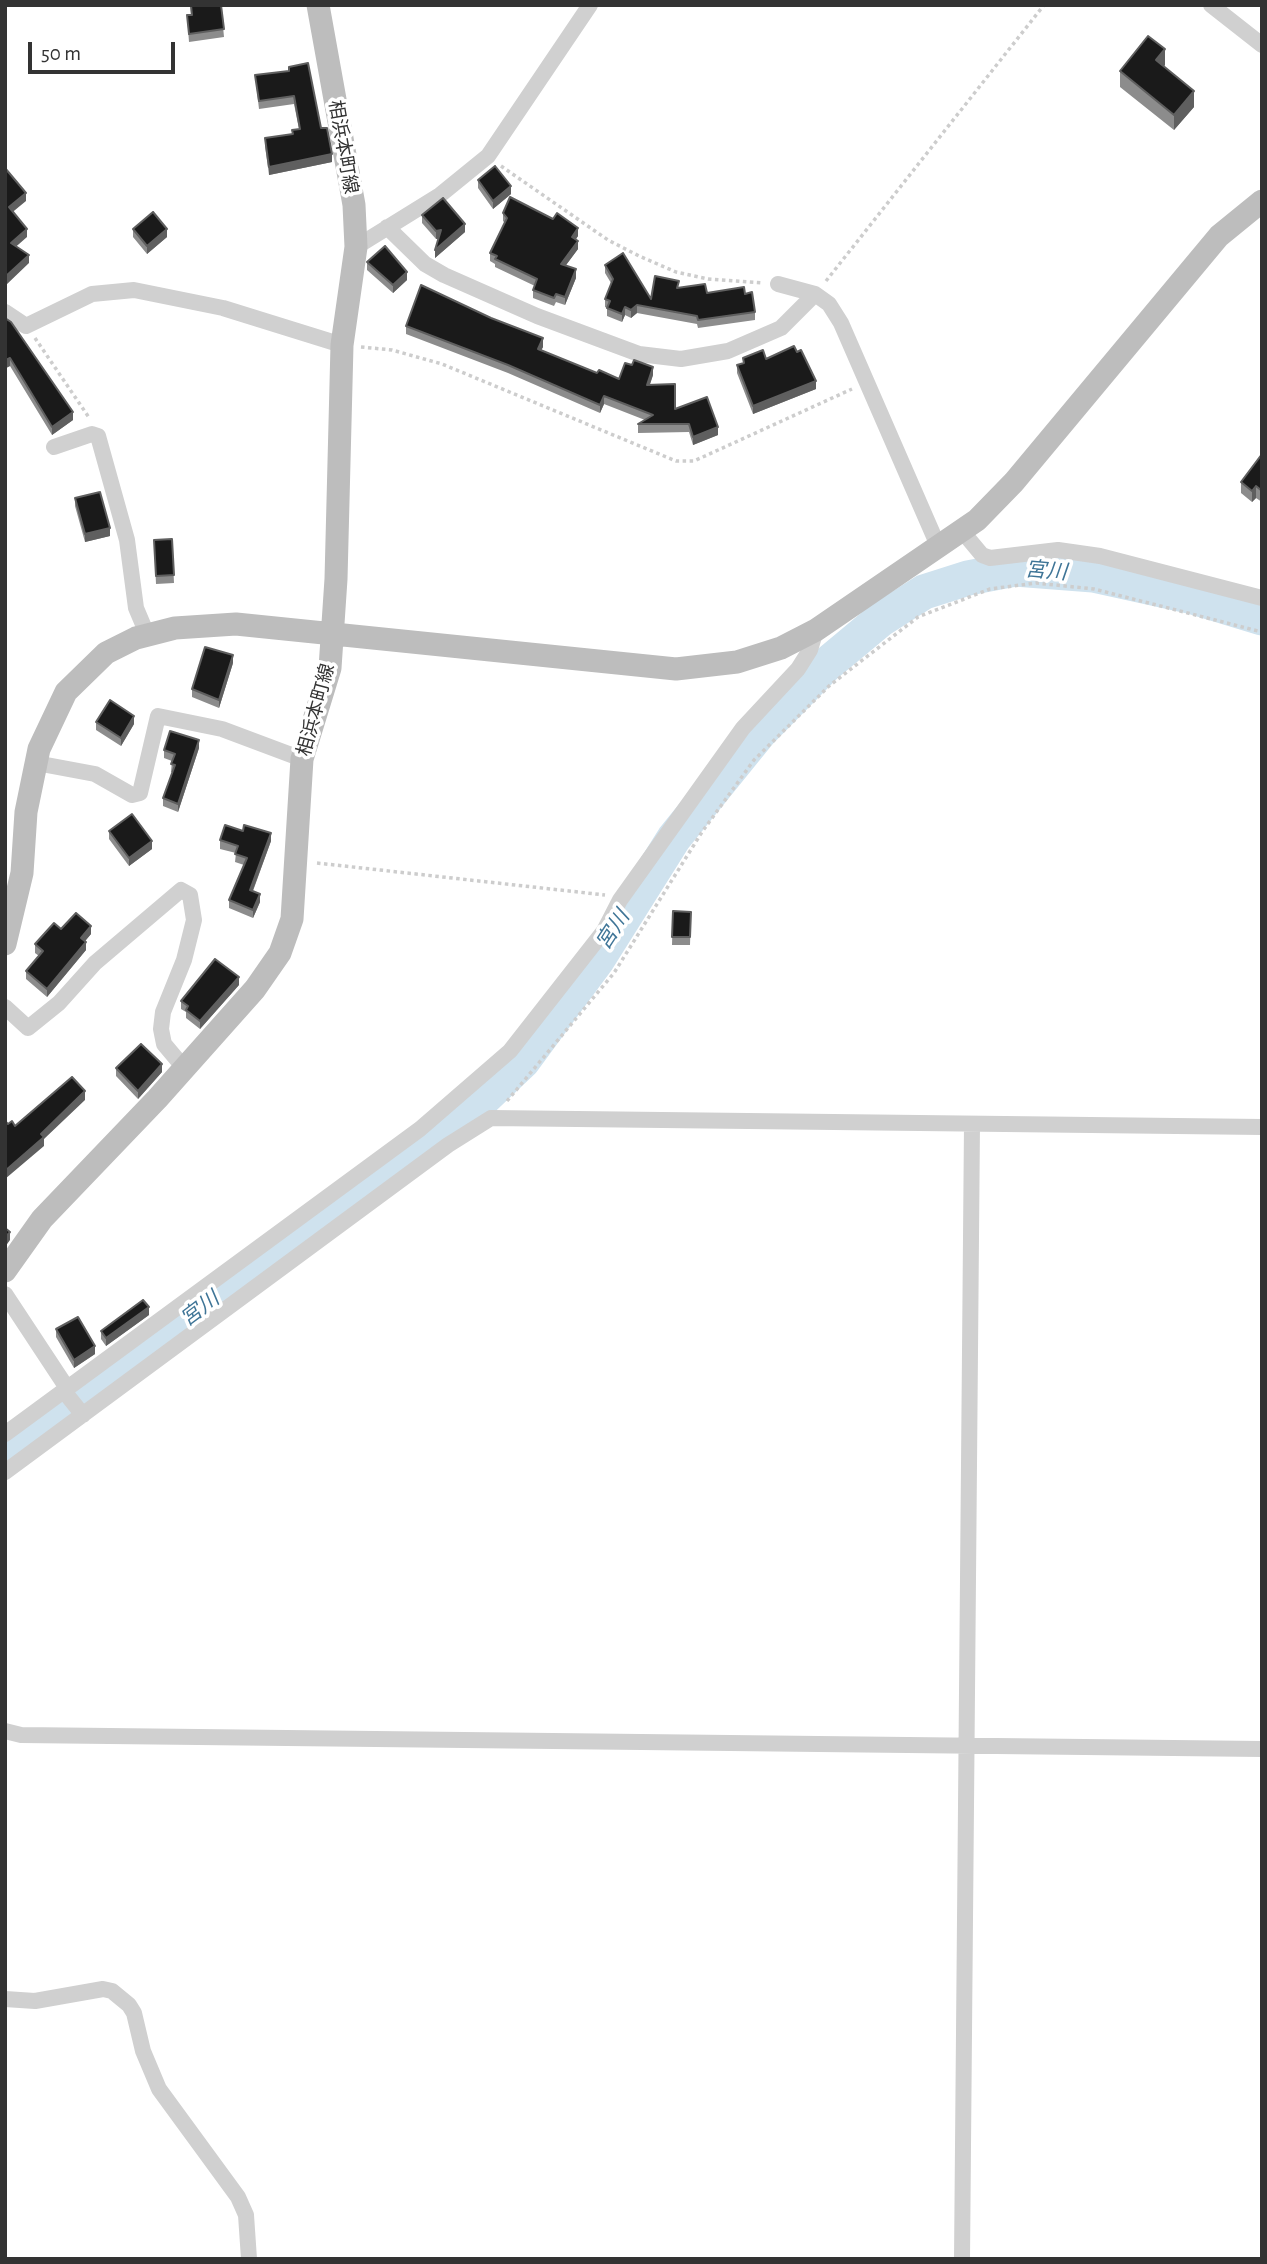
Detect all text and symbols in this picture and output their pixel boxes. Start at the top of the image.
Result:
scale bar [32,28,178,72]
text: 50 m [41,43,81,64]
street label: 相浜本町線 [324,98,362,196]
water label: 宮川 [1024,557,1068,585]
street label: 相浜本町線 [293,661,339,759]
water label: 宮川 [591,906,635,954]
water label: 宮川 [176,1286,224,1332]

